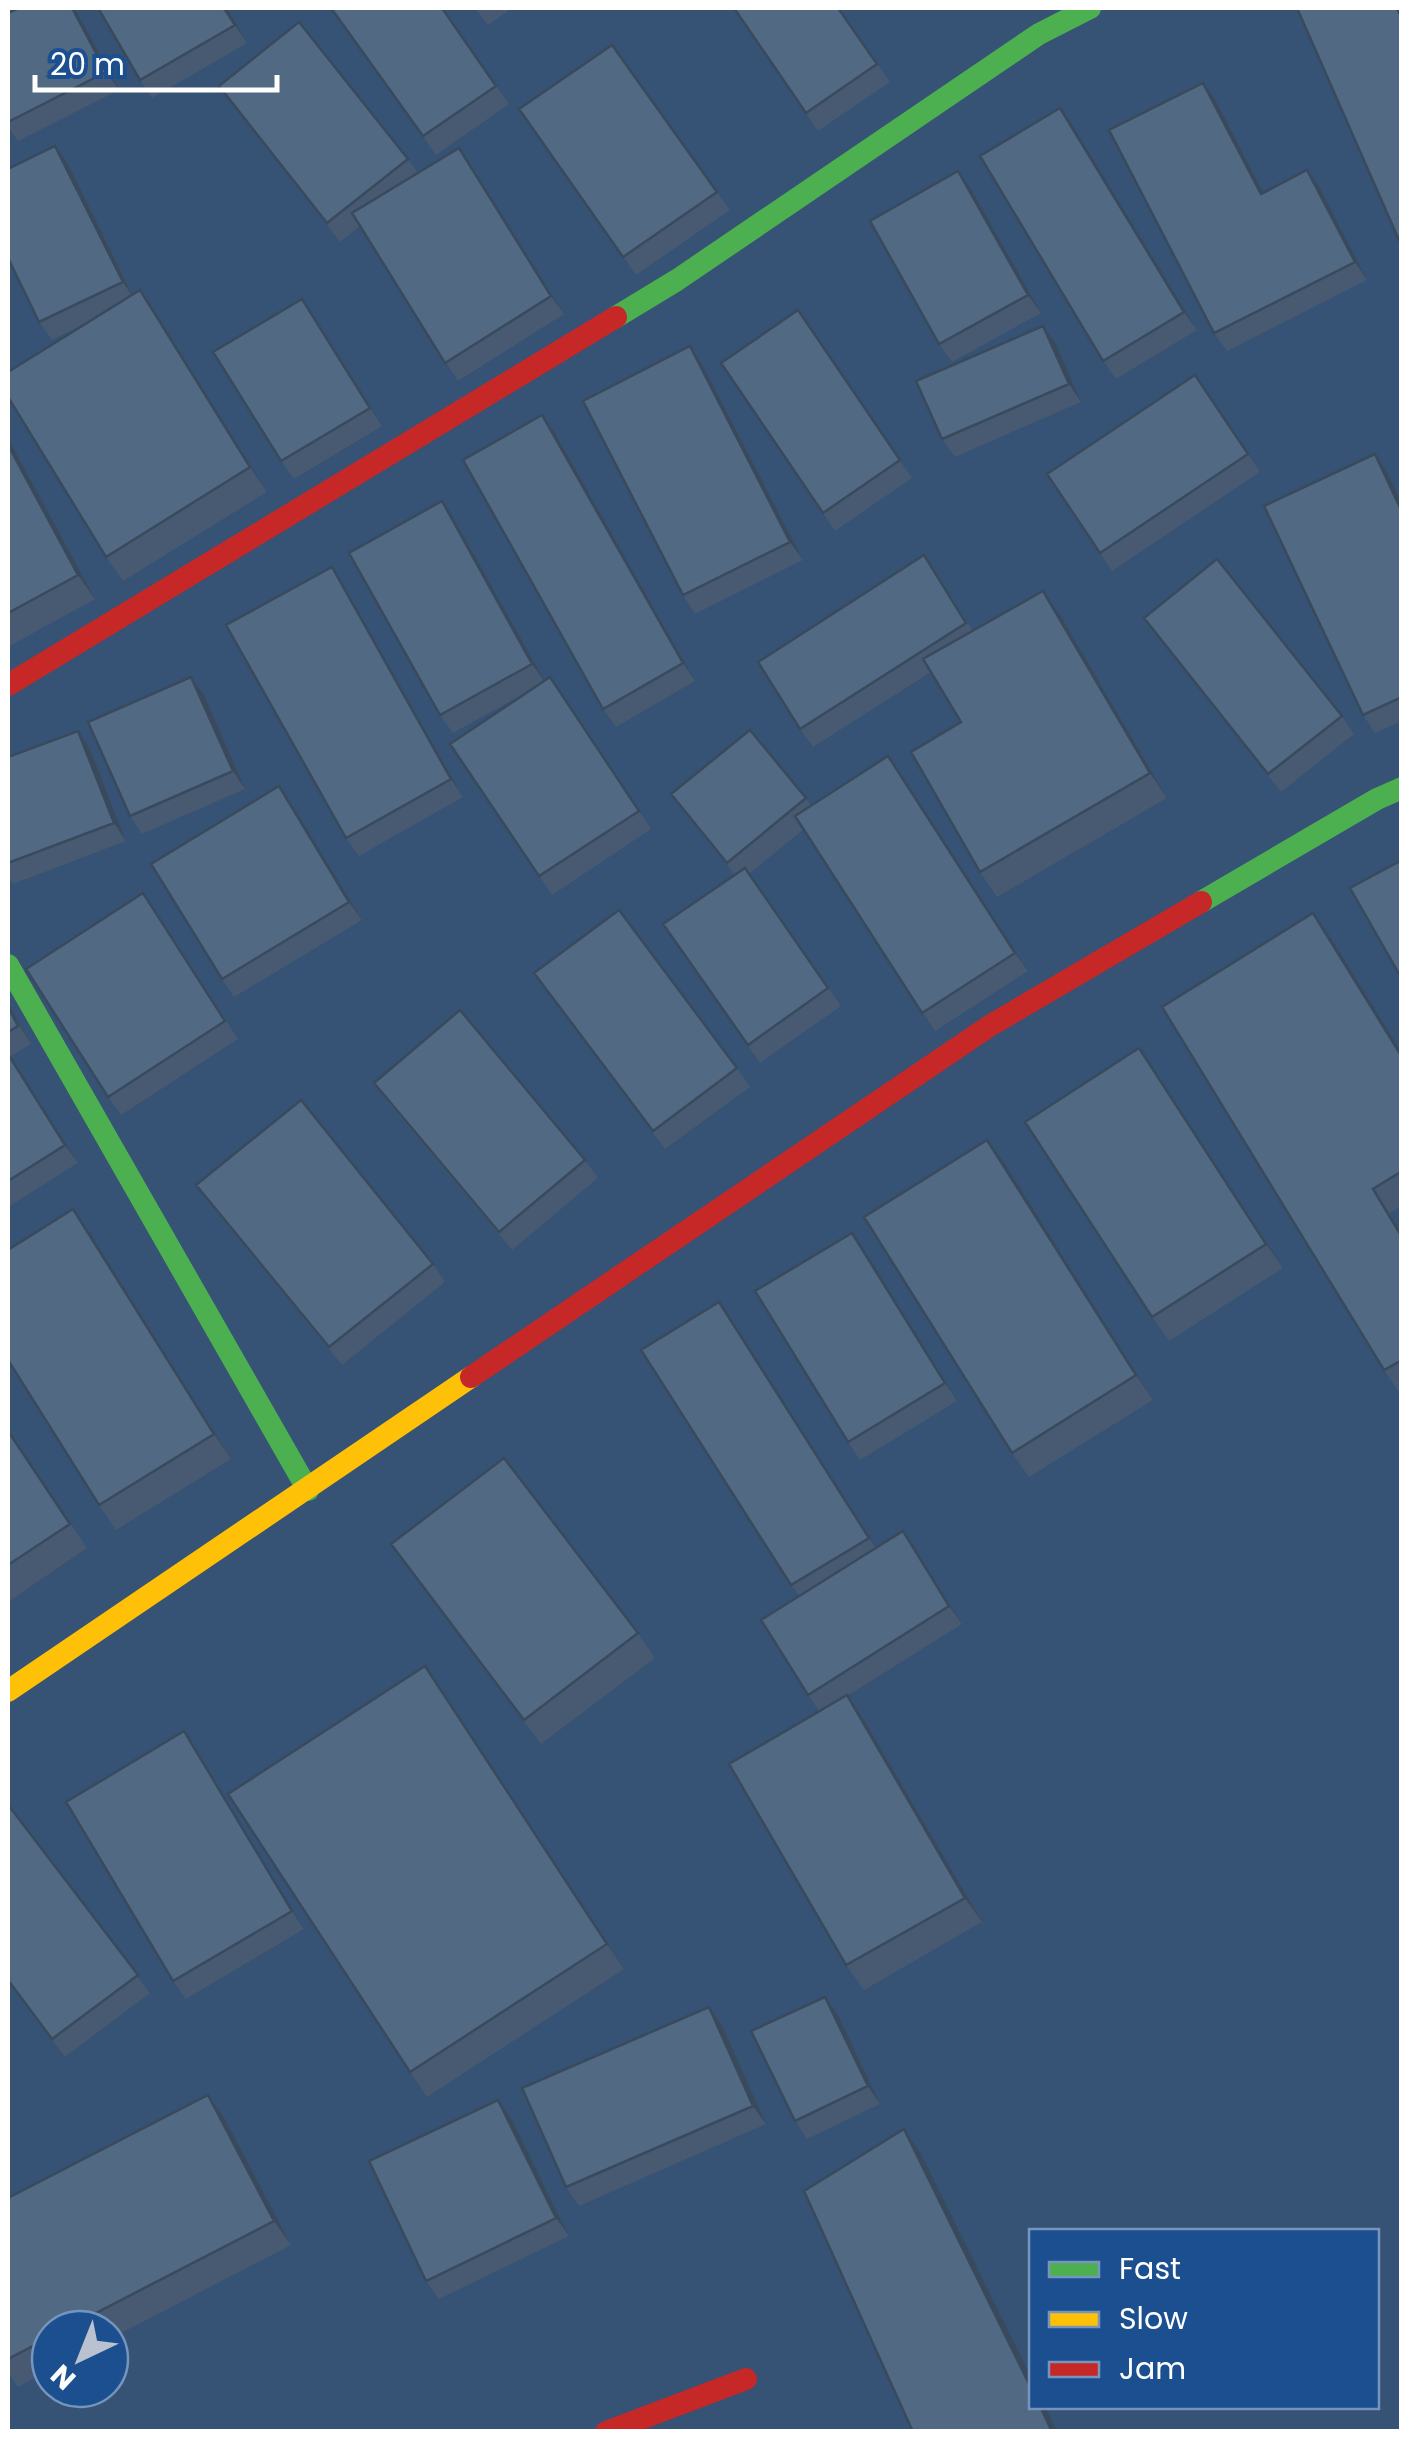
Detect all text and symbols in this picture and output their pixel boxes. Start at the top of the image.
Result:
scale bar [35,30,278,92]
text: 20 m [50,43,125,86]
legend [1029,2229,1379,2409]
text: Fast [1119,2247,1181,2290]
text: Slow [1119,2297,1188,2340]
north arrow [30,2309,130,2409]
text: Jam [1119,2347,1186,2390]
text: N [42,2355,84,2398]

